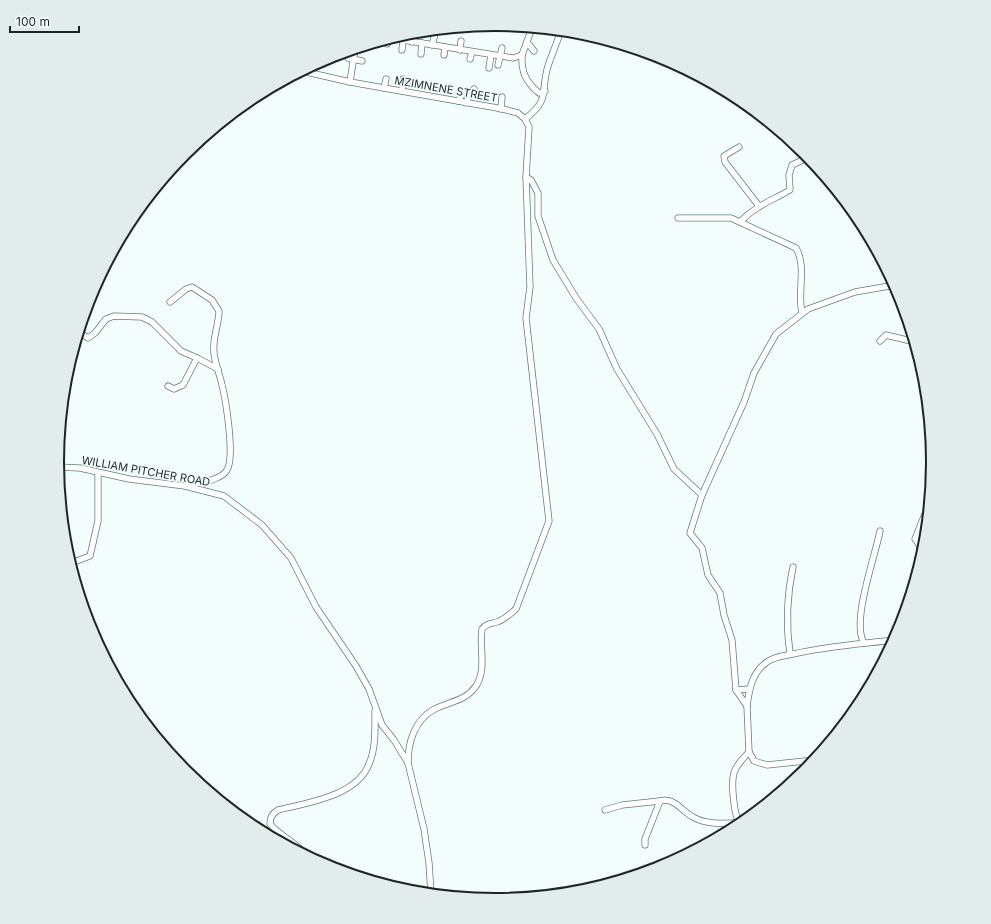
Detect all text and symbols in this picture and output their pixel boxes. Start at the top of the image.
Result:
scale bar [10,8,79,34]
text: 100 m [16,14,50,29]
street label: MZIMNENE STREET [393,73,499,105]
street label: WILLIAM PITCHER ROAD [81,453,211,489]

